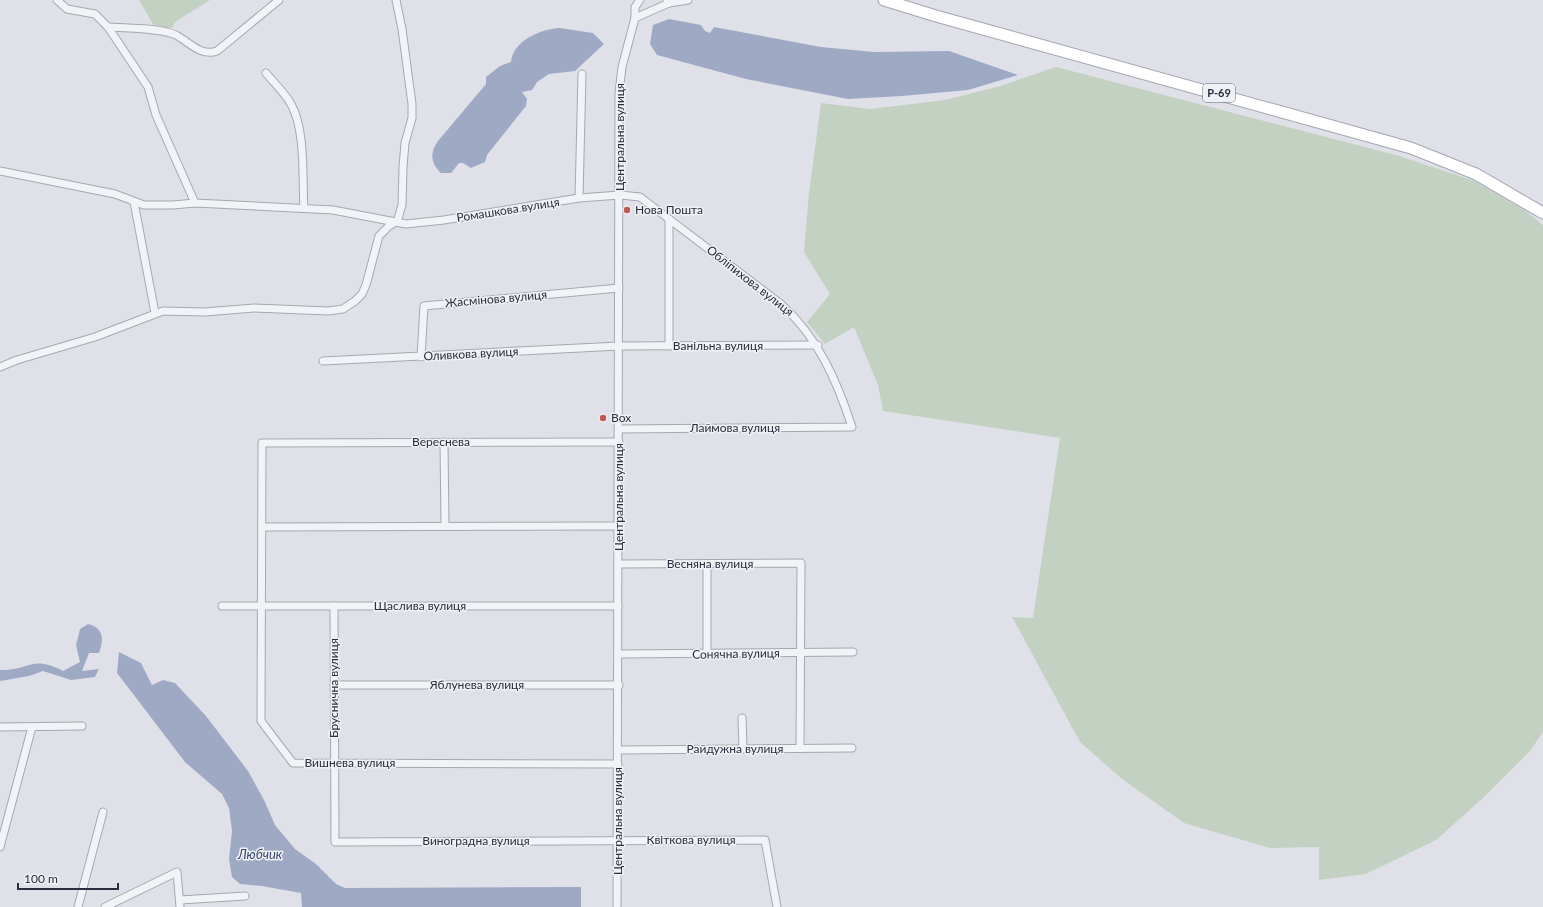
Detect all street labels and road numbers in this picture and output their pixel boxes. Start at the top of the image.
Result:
street label: Центральна вулиця [612,83,627,191]
road number: Р-69 [1203,84,1235,102]
street label: Ромашкова вулиця [455,194,561,225]
street label: Обліпихова вулиця [704,242,797,319]
street label: Жасмінова вулиця [444,287,548,310]
street label: Ванільна вулиця [673,338,763,353]
street label: Оливкова вулиця [423,344,519,363]
street label: Лаймова вулиця [689,420,780,435]
street label: Вереснева [412,434,470,449]
street label: Центральна вулиця [611,443,626,551]
street label: Весняна вулиця [667,556,753,571]
street label: Щаслива вулиця [374,598,466,613]
street label: Бруснична вулиця [326,638,341,738]
street label: Сонячна вулиця [692,645,780,662]
street label: Яблунева вулиця [429,677,524,692]
street label: Райдужна вулиця [687,741,784,756]
street label: Вишнева вулиця [304,755,396,770]
street label: Центральна вулиця [610,767,625,875]
street label: Квіткова вулиця [646,832,736,847]
street label: Виноградна вулиця [422,833,530,848]

